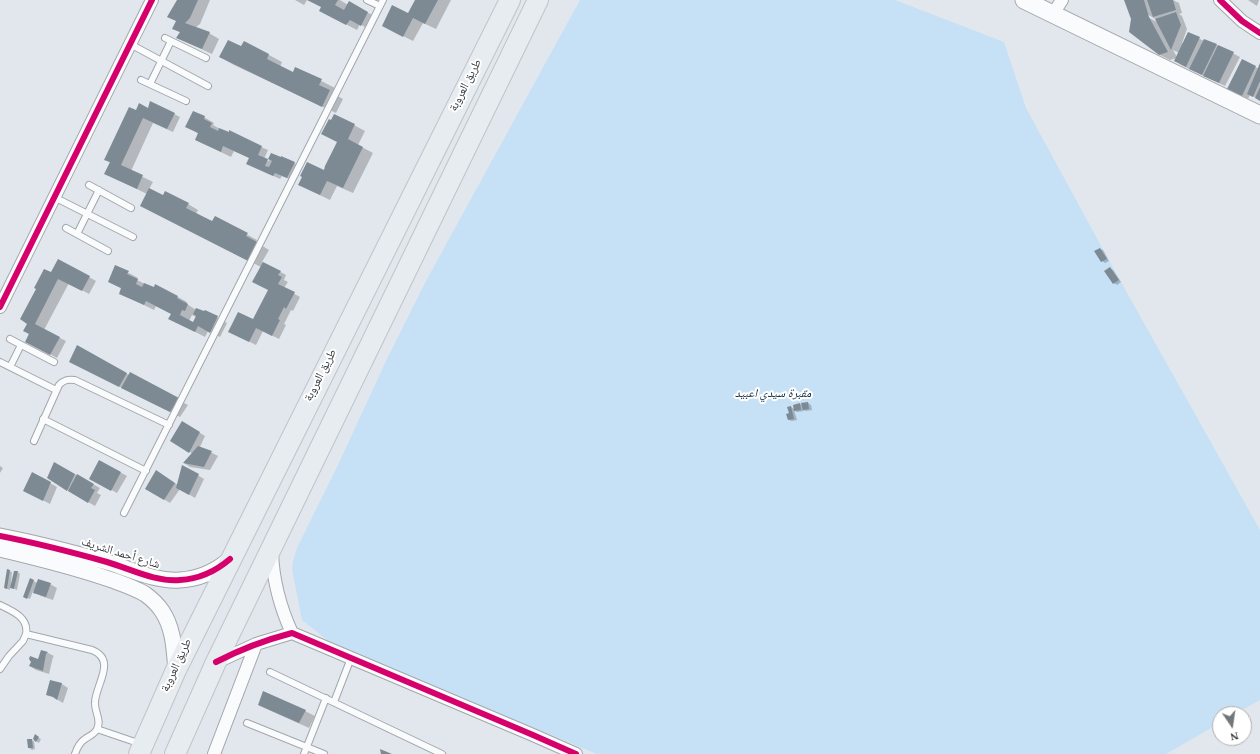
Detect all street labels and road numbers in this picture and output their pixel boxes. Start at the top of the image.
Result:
street label: طريق العروبة [448,57,486,115]
street label: طريق العروبة [303,347,341,405]
street label: شارع أحمد الشريف [79,536,161,574]
street label: طريق العروبة [159,637,197,695]

